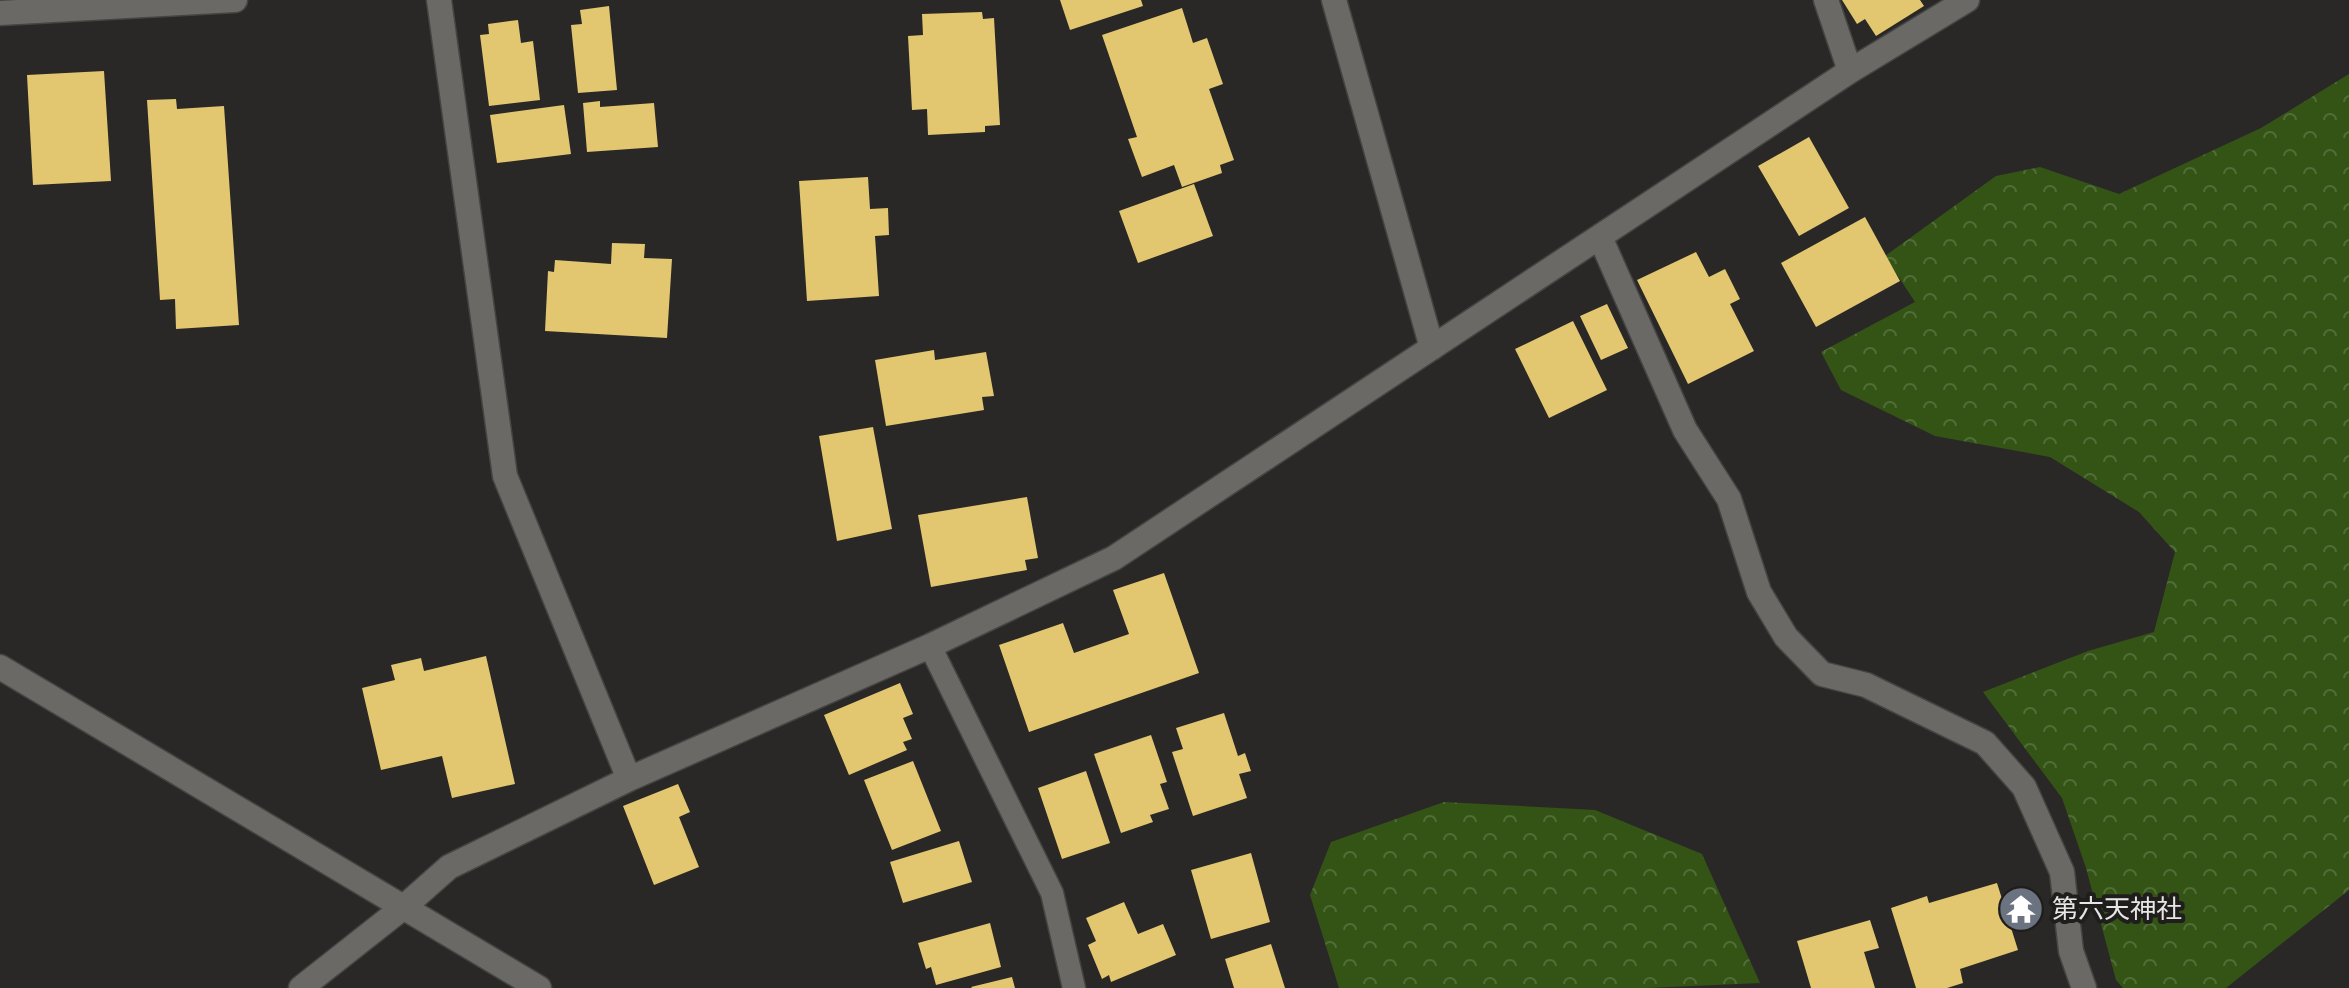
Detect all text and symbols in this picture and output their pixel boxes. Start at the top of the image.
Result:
temple icon: 第六天神社 [1997,885,2045,933]
place label: 第六天神社 [2052,894,2182,924]

